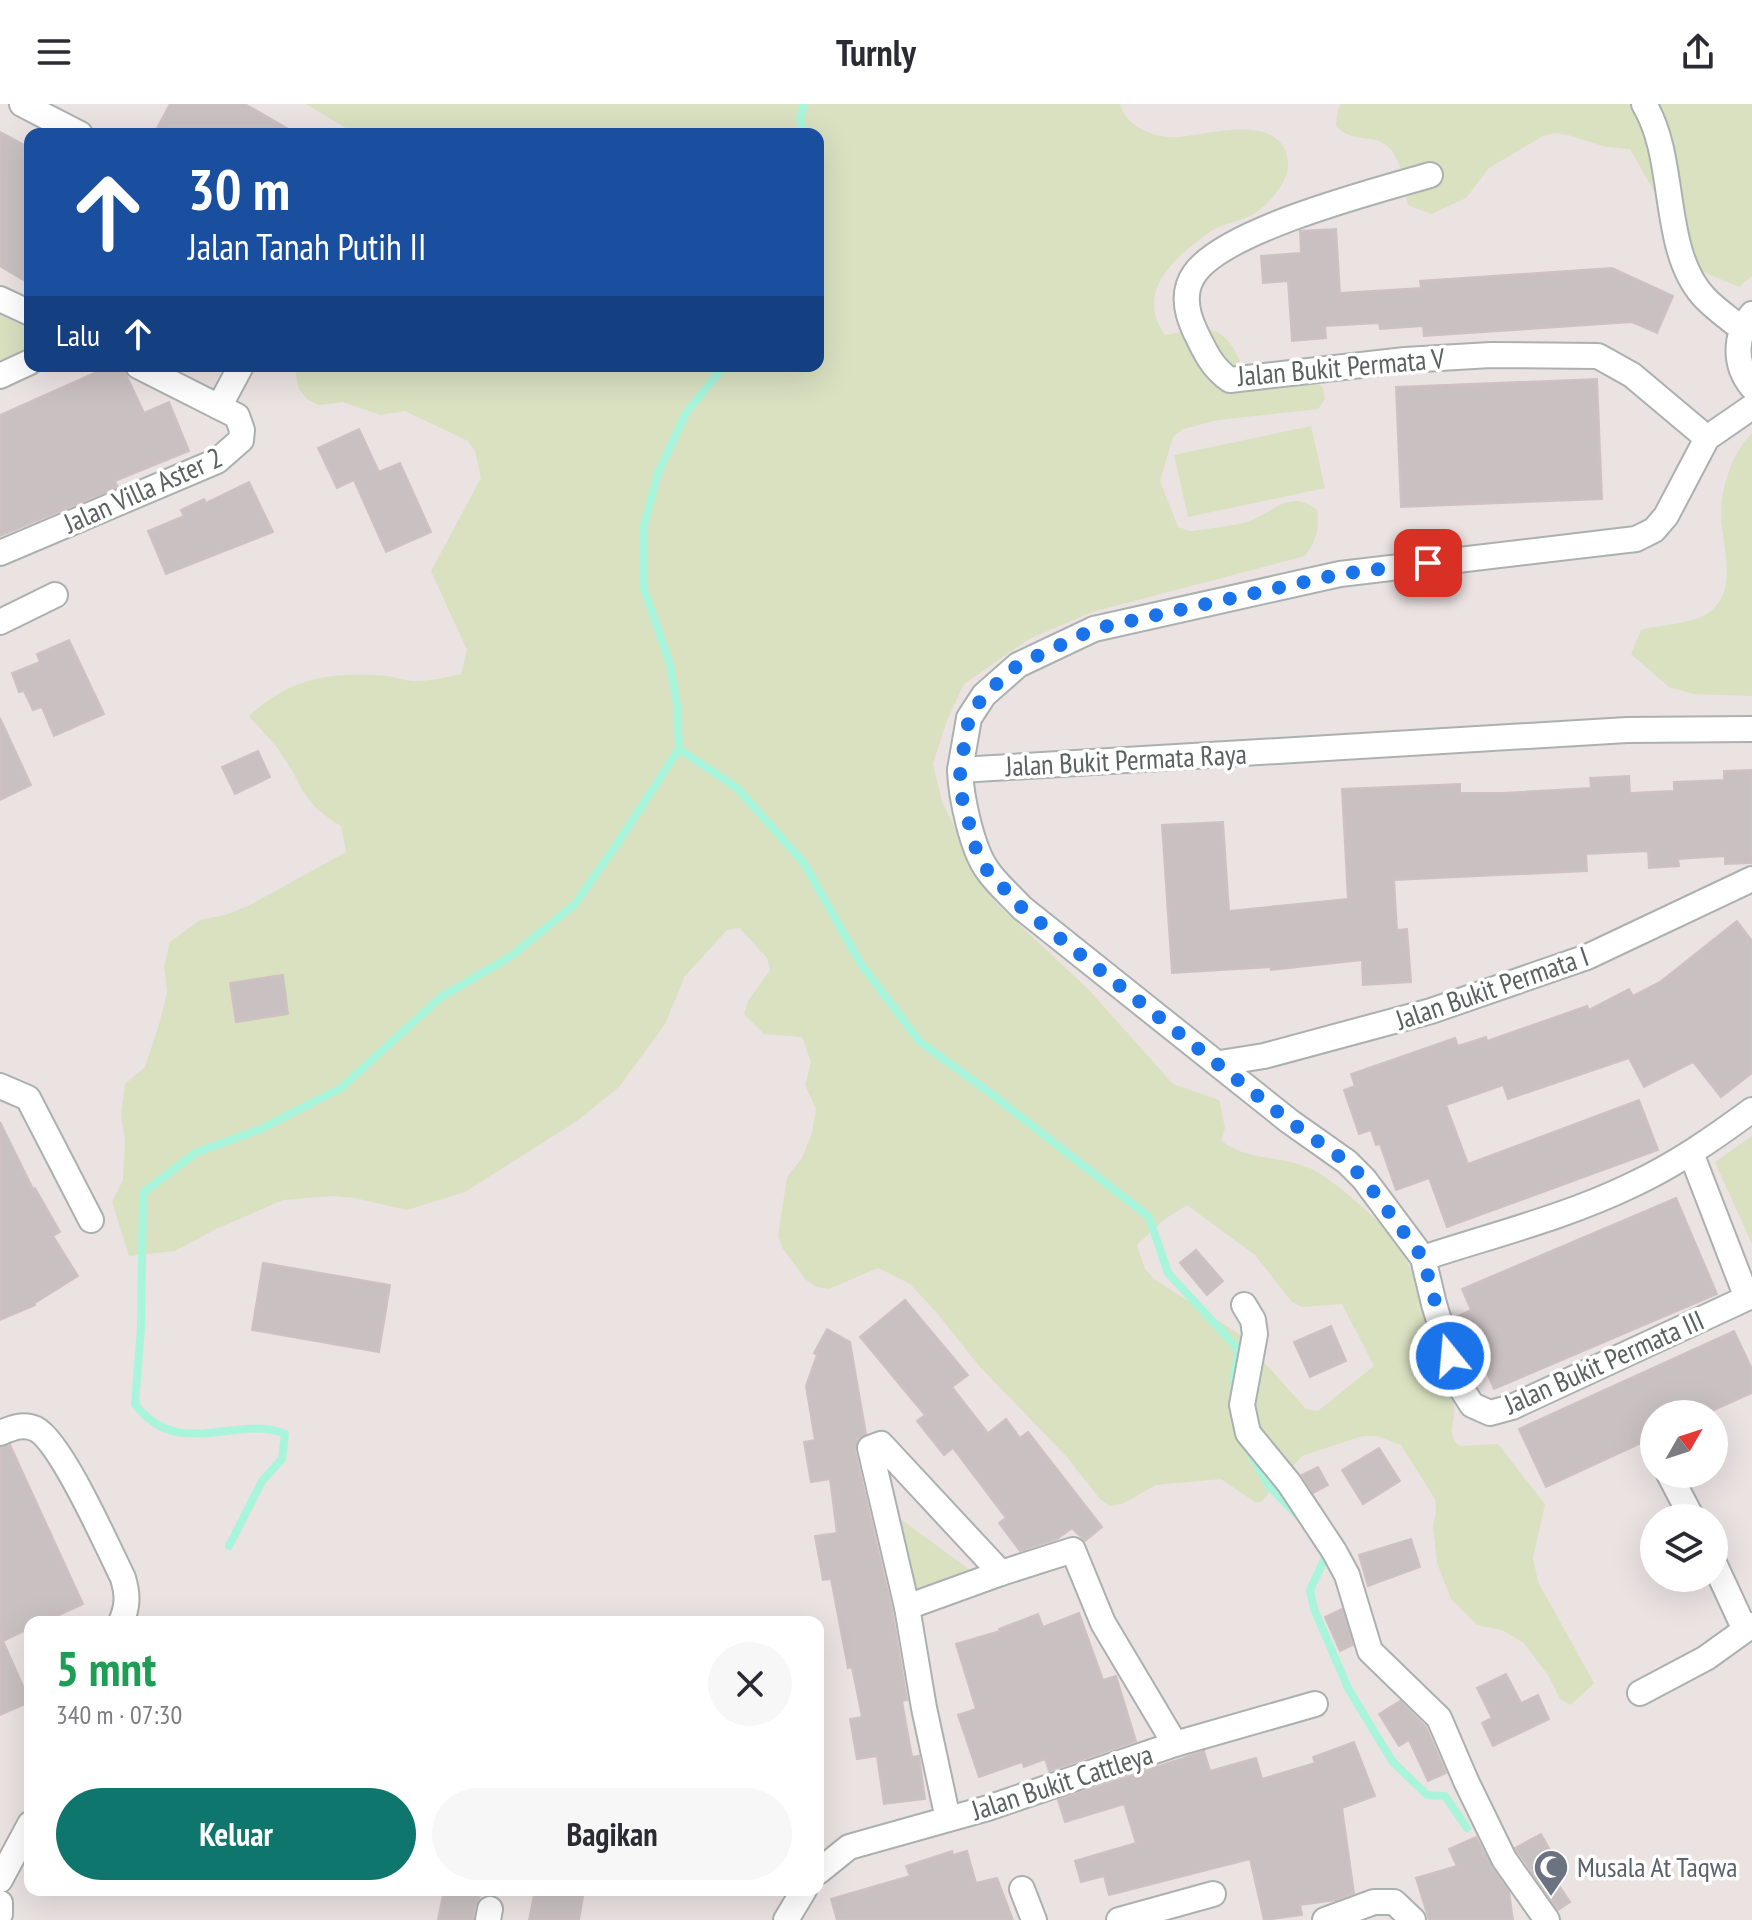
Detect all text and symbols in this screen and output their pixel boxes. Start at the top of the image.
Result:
text: Turnly [836,29,916,76]
icon: menu [32,30,76,74]
icon: share [1676,30,1720,74]
text: 30 m [188,153,290,225]
icon: ahead [56,160,160,264]
text: Jalan Tanah Putih II [188,223,426,270]
icon: ahead [116,312,160,356]
text: Lalu [56,315,100,354]
street label: Jalan Bukit Permata V [1235,339,1447,394]
street label: Jalan Villa Aster 2 [57,438,228,541]
pin [1394,529,1462,597]
icon: arrive [1406,541,1450,585]
street label: Jalan Bukit Permata Raya [1003,735,1248,784]
street label: Jalan Bukit Permata I [1390,937,1593,1038]
street label: Jalan Bukit Permata III [1497,1301,1709,1423]
position arrow [1408,1314,1492,1398]
north arrow [1640,1400,1728,1488]
map controls [1640,1400,1728,1592]
button: layers [1640,1504,1728,1592]
text: 5 mnt [56,1637,156,1699]
button: close [708,1642,792,1726]
text: 340 m · 07:30 [56,1698,182,1731]
street label: Jalan Bukit Cattleya [966,1735,1157,1829]
button: Keluar [56,1788,416,1880]
button: Bagikan [432,1788,792,1880]
mosque icon: Musala At Taqwa [1532,1848,1570,1898]
place label: Musala At Taqwa [1577,1848,1737,1885]

